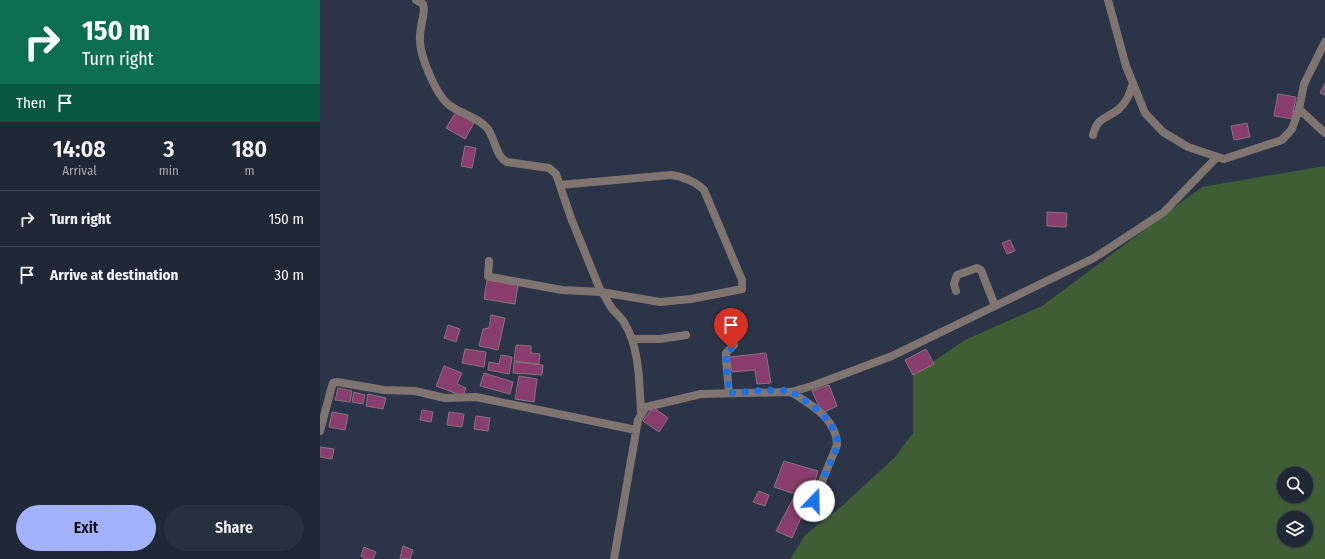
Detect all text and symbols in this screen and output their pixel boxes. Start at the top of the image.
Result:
text: 150 m [82,14,150,47]
icon: right [16,16,68,68]
text: Turn right [82,48,154,70]
icon: arrive [54,92,76,114]
text: Then [16,94,46,112]
text: 14:08 [53,135,106,163]
text: 3 [163,135,174,163]
text: 180 [232,135,267,163]
text: Arrival [62,163,97,178]
text: min [159,163,179,178]
text: m [244,163,254,178]
icon: right [16,208,38,230]
text: Turn right [50,210,111,228]
text: 150 m [268,210,304,228]
icon: arrive [16,264,38,286]
text: Arrive at destination [50,266,178,284]
text: 30 m [274,266,304,284]
pin [714,308,748,349]
icon: arrive [720,314,742,336]
map controls [1277,467,1313,547]
button: search [1277,467,1313,503]
position arrow [793,480,835,522]
button: Exit [16,505,156,551]
button: Share [164,505,304,551]
button: layers [1277,511,1313,547]

